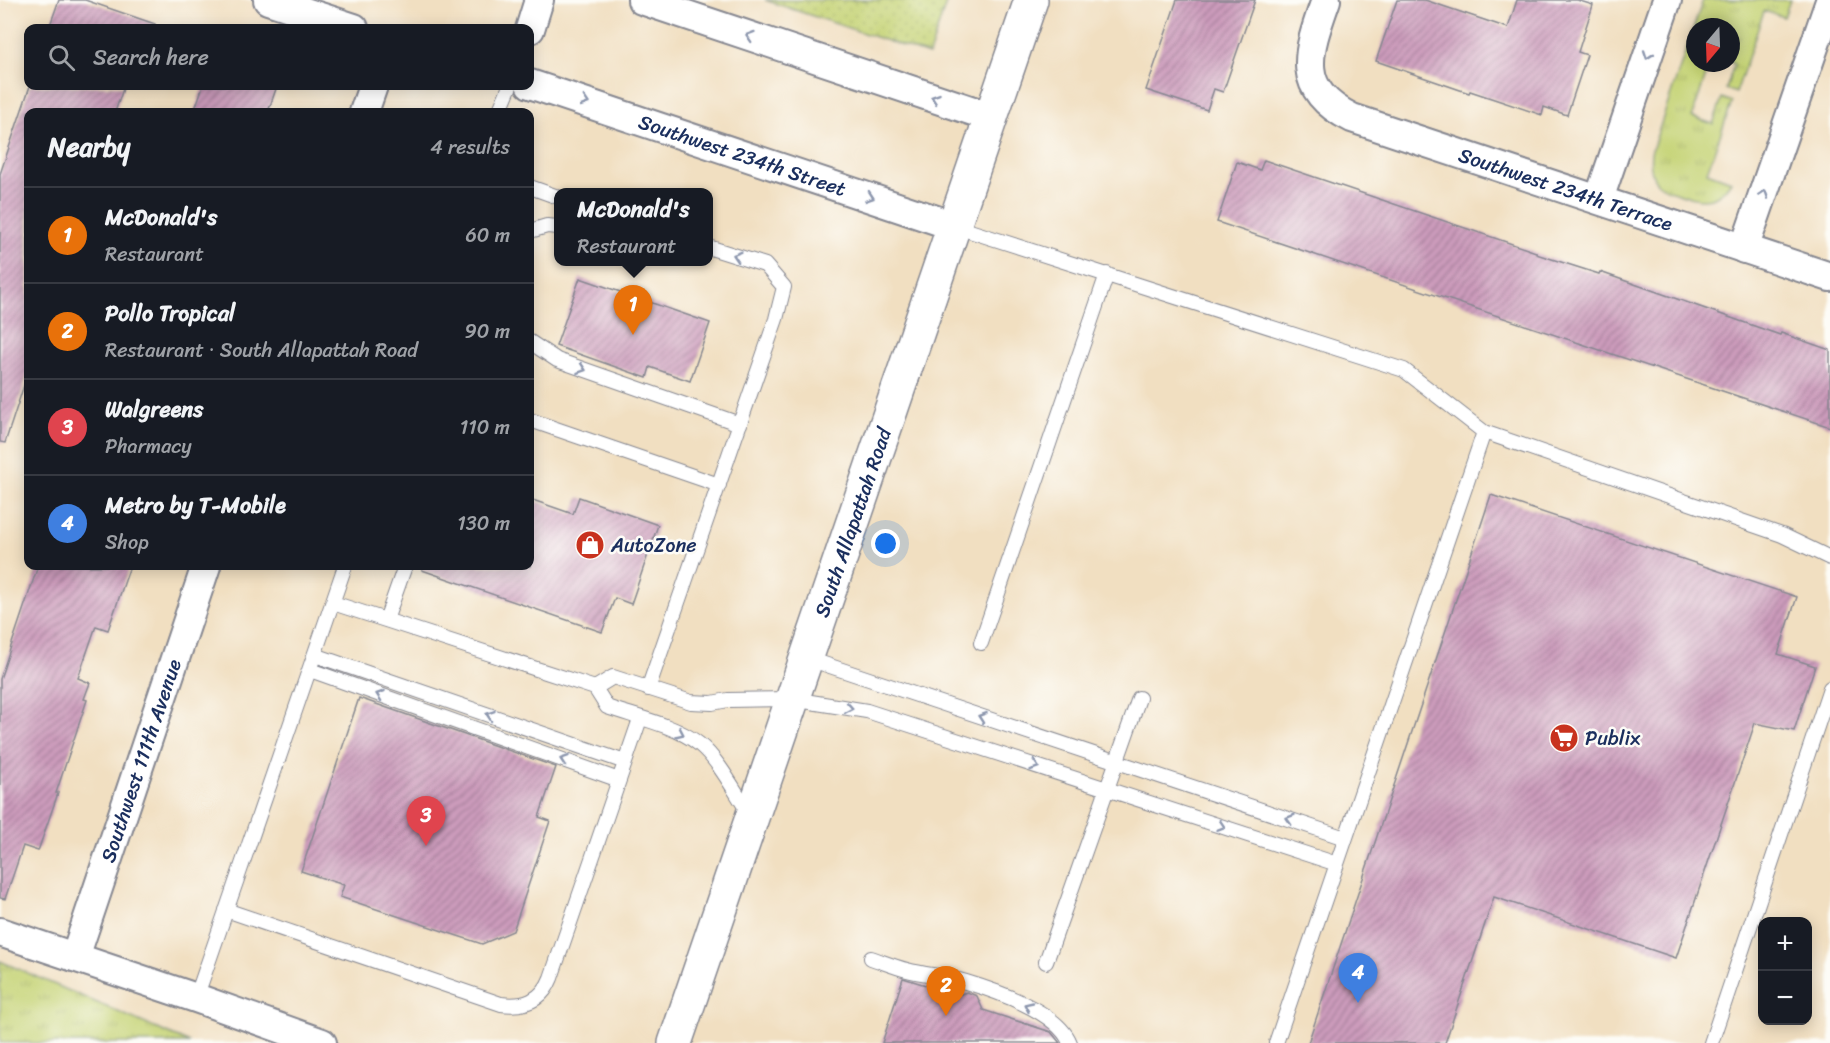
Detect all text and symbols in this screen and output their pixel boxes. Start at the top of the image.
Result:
north arrow [1686,18,1740,72]
search box [24,24,534,90]
one-way arrow [746,31,756,43]
text: Search here [93,38,209,77]
icon: search [45,41,78,74]
one-way arrow [1642,49,1655,60]
one-way arrow [930,93,941,105]
one-way arrow [579,95,590,108]
street label: Southwest 234th Street [634,104,851,206]
text: Nearby [48,124,130,170]
text: 4 results [430,130,510,165]
street label: Southwest 234th Terrace [1454,137,1678,241]
popup [554,188,713,266]
one-way arrow [864,189,875,202]
one-way arrow [1756,189,1769,200]
text: McDonald's [577,190,690,229]
text: McDonald's [105,198,217,237]
text: 1 [63,218,72,253]
text: 60 m [465,218,510,253]
text: Restaurant [577,229,676,264]
text: Restaurant [105,237,204,272]
one-way arrow [732,251,743,263]
pin: 1 [614,286,652,335]
text: Pollo Tropical [105,294,235,333]
text: 2 [62,314,73,349]
text: 90 m [465,314,510,349]
text: Restaurant · South Allapattah Road [105,333,418,368]
one-way arrow [576,362,587,375]
text: Walgreens [105,390,203,429]
text: 3 [62,410,73,445]
text: 110 m [460,410,510,445]
street label: South Allapattah Road [804,422,902,622]
text: Pharmacy [105,429,192,464]
text: Metro by T-Mobile [105,486,286,525]
text: 4 [61,506,74,541]
text: 130 m [457,506,510,541]
text: Shop [105,525,149,560]
place label: AutoZone [610,528,697,563]
shop icon: AutoZone [574,529,606,561]
your location [871,529,900,558]
street label: Southwest 111th Avenue [90,654,191,867]
one-way arrow [376,690,386,703]
one-way arrow [845,702,854,714]
one-way arrow [486,710,496,722]
one-way arrow [977,711,988,724]
place label: Publix [1585,721,1641,756]
supermarket icon: Publix [1548,722,1580,754]
one-way arrow [674,726,685,738]
one-way arrow [559,755,570,768]
one-way arrow [1029,759,1040,771]
pin: 3 [406,796,446,846]
one-way arrow [1285,814,1296,827]
one-way arrow [1215,819,1226,832]
map controls [1758,917,1812,1025]
button: + [1758,917,1812,971]
pin: 4 [1338,954,1378,1003]
pin: 2 [926,966,966,1016]
button: − [1758,971,1812,1025]
one-way arrow [1023,1001,1034,1013]

